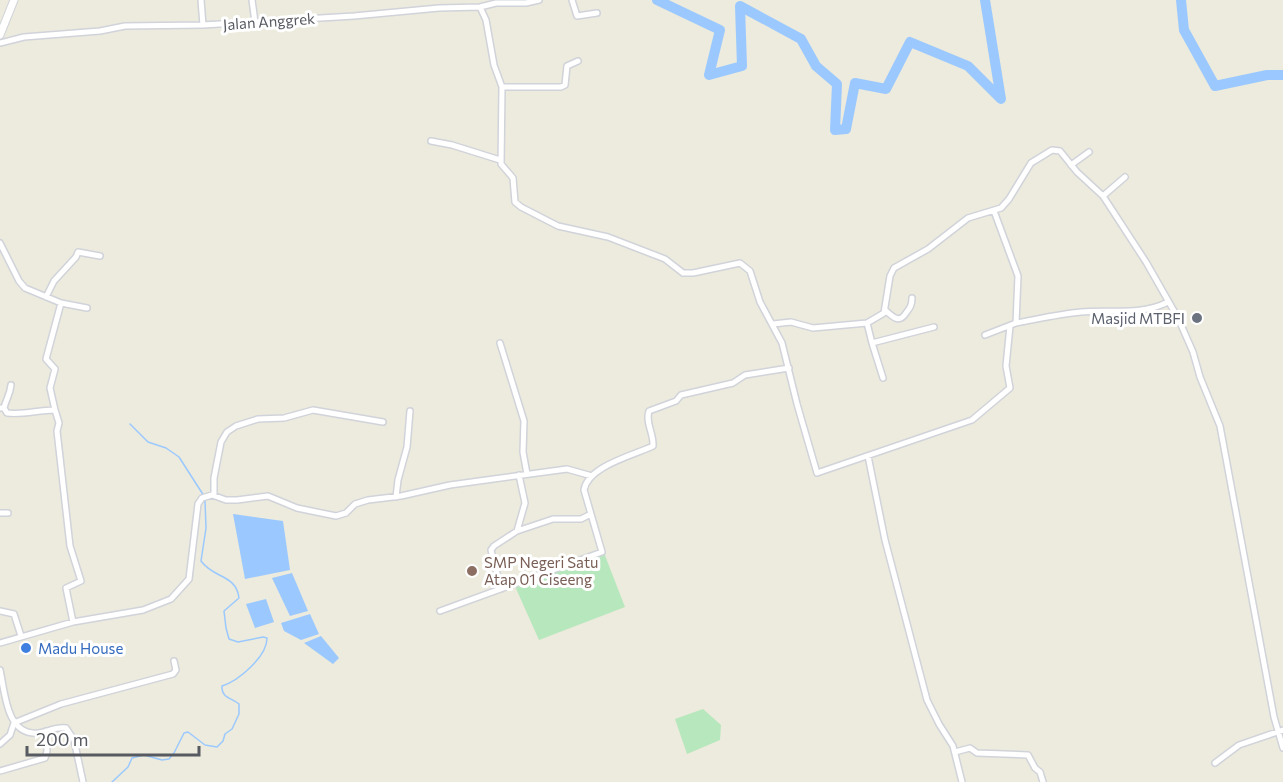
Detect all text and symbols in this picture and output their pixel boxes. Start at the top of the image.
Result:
street label: Jalan Anggrek [222,9,316,33]
place label: Masjid MTBFI [1091,309,1185,327]
marker: Masjid MTBFI [1190,311,1204,325]
place label: SMP Negeri Satu Atap 01 Ciseeng [484,553,598,588]
marker: SMP Negeri Satu Atap 01 Ciseeng [465,564,479,578]
place label: Madu House [38,639,123,657]
marker: Madu House [19,641,33,655]
scale bar [27,719,200,757]
text: 200 m [36,728,89,750]

